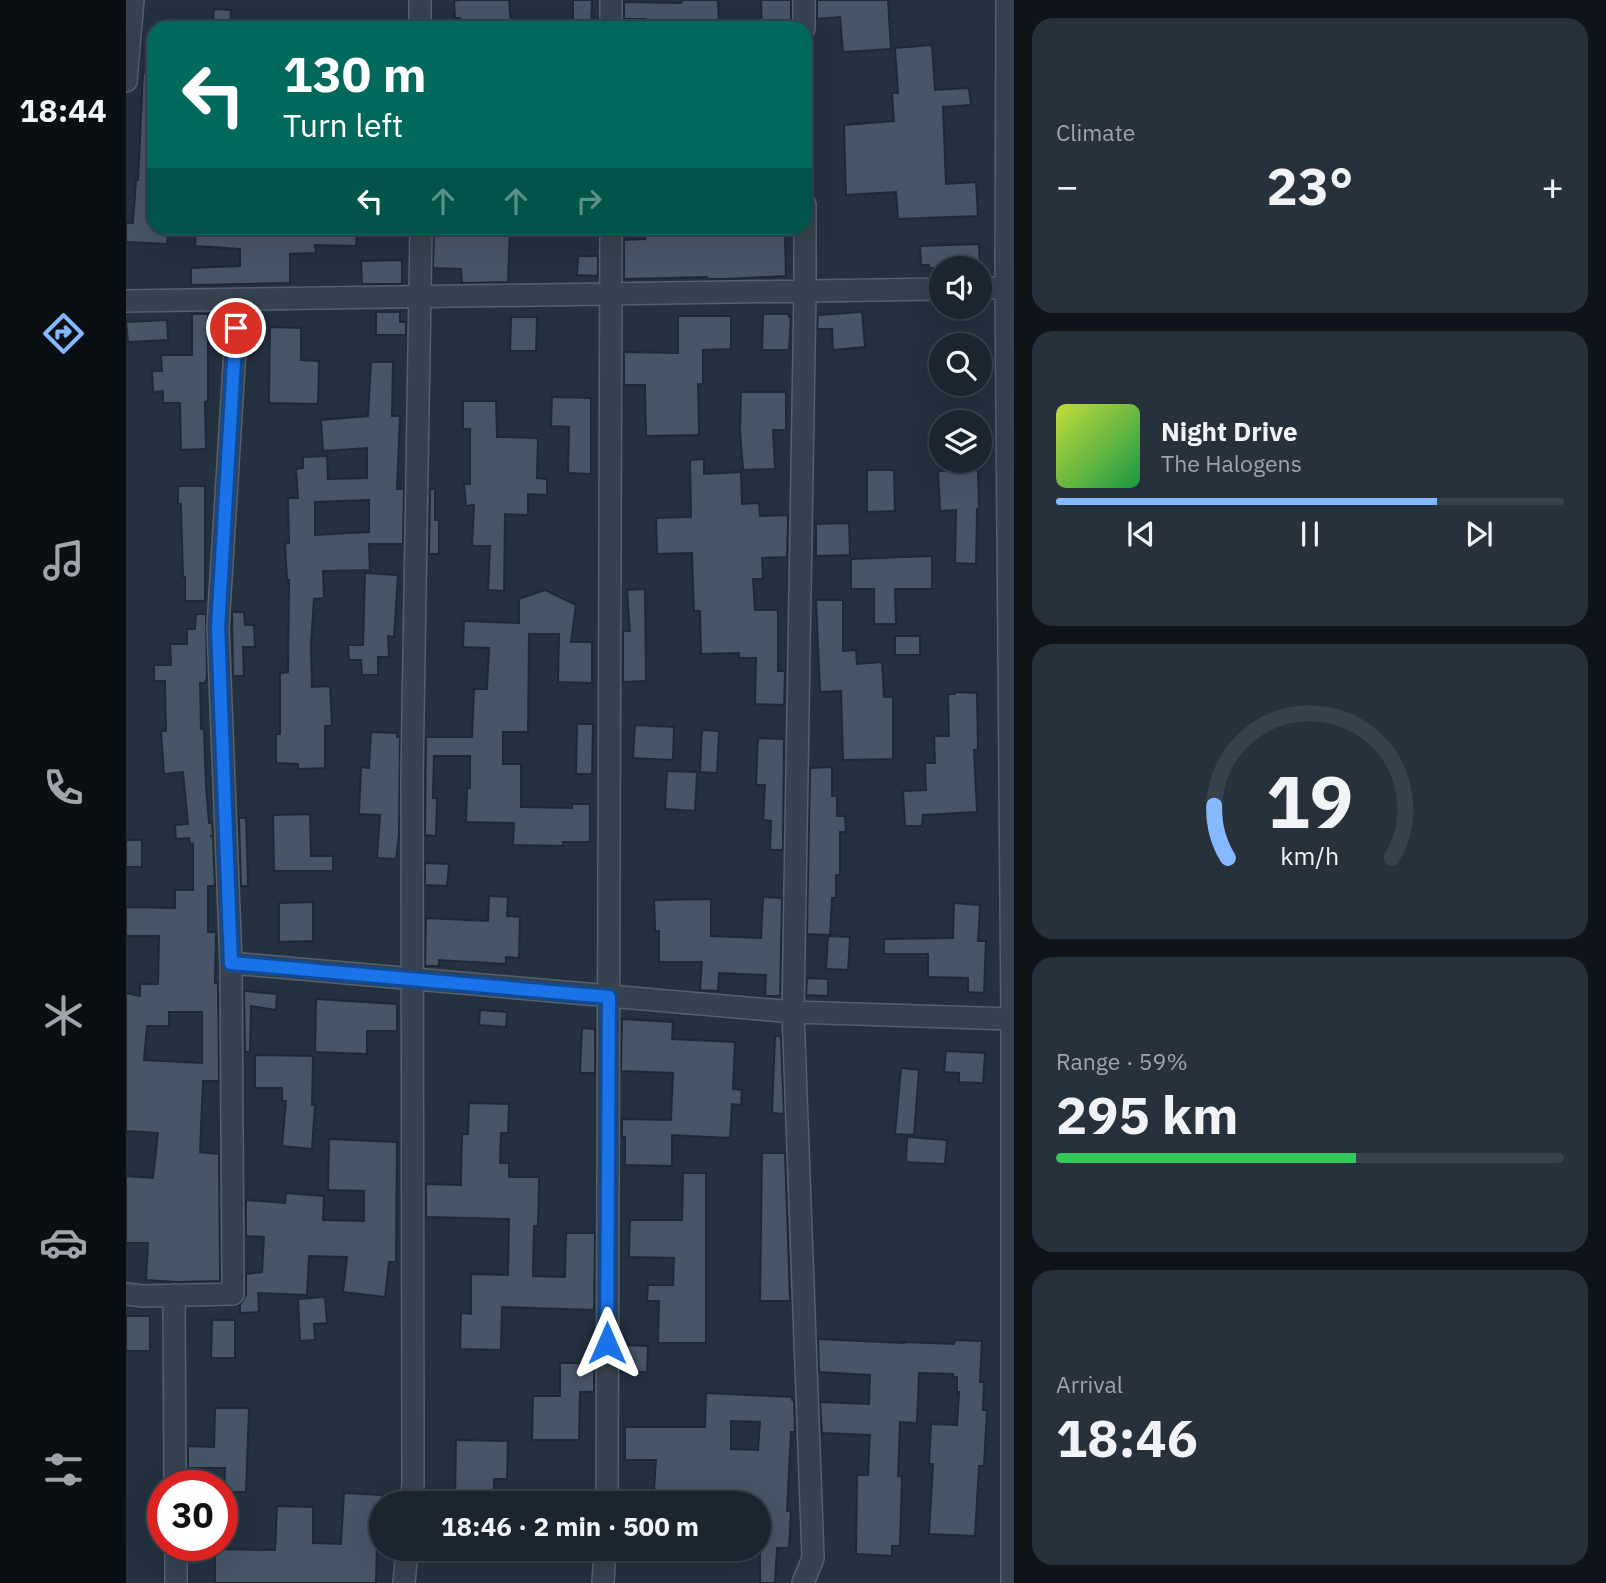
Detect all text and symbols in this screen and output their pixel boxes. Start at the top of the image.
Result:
text: 130 m [283,42,427,105]
icon: left [168,49,259,140]
text: 18:44 [19,89,107,131]
text: Turn left [283,104,403,146]
text: Climate [1056,117,1135,147]
text: 23° [1267,152,1353,219]
text: − [1056,161,1079,210]
text: + [1541,161,1564,210]
icon: left [351,182,389,220]
icon: ahead [424,182,462,220]
icon: ahead [497,182,535,220]
icon: right [570,182,608,220]
map controls [929,256,992,473]
button: sound [929,256,992,319]
pin [206,298,266,358]
icon: directions [39,309,88,358]
icon: arrive [217,309,255,347]
button: search [929,333,992,396]
button: layers [929,410,992,473]
text: Night Drive [1161,414,1298,448]
text: The Halogens [1161,448,1302,478]
icon: previous [1122,515,1160,553]
icon: pause [1291,515,1329,553]
icon: next [1460,515,1498,553]
icon: music [39,536,88,585]
text: 19 [1266,753,1354,848]
icon: phone [39,763,88,812]
text: km/h [1281,838,1339,871]
icon: climate [39,991,88,1040]
text: Range · 59% [1056,1046,1188,1076]
text: 295 km [1056,1081,1238,1148]
icon: car [39,1218,88,1267]
position arrow [570,1306,644,1380]
text: Arrival [1056,1369,1123,1399]
text: 18:46 [1056,1404,1198,1471]
icon: filters [39,1445,88,1494]
speed limit sign: 30 [147,1470,238,1561]
text: 18:46 · 2 min · 500 m [441,1509,699,1543]

